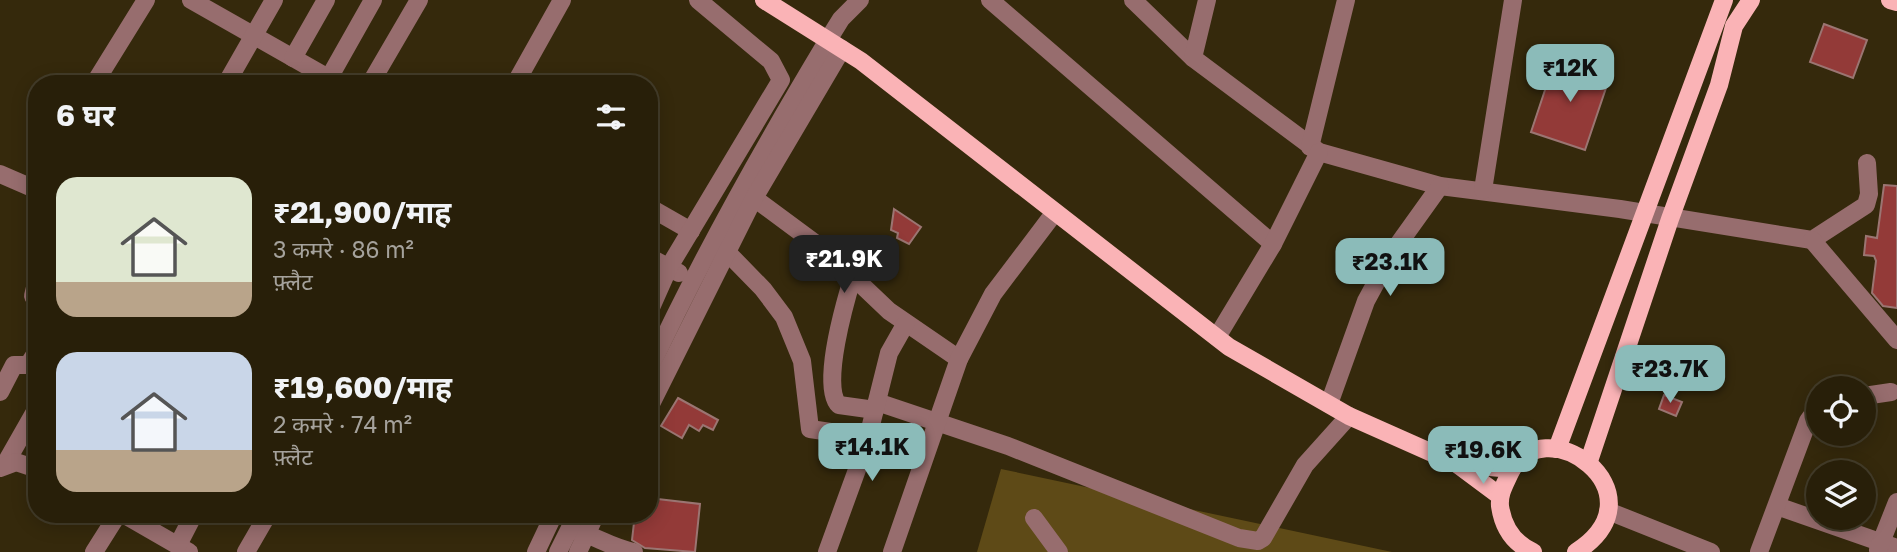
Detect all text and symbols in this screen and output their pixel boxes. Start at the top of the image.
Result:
pin: ₹12K [1529,44,1611,104]
text: ₹12K [1542,53,1598,81]
text: 6 घर [56,97,115,133]
icon: filters [592,98,630,136]
text: ₹21,900/माह [273,194,451,230]
icon: home [112,205,196,289]
text: 3 कमरे · 86 m² [273,235,414,263]
pin: ₹21.9K [787,236,901,295]
pin: ₹23.1K [1333,238,1447,298]
text: ₹21.9K [805,244,883,272]
text: ₹23.1K [1351,247,1429,275]
text: फ़्लैट [273,267,313,295]
pin: ₹23.7K [1613,346,1727,405]
text: ₹23.7K [1631,354,1709,382]
text: ₹19,600/माह [273,369,452,405]
map controls [1806,376,1876,530]
button: locate [1806,376,1876,446]
icon: home [112,380,196,464]
text: 2 कमरे · 74 m² [273,410,412,438]
pin: ₹14.1K [815,424,929,483]
pin: ₹19.6K [1426,426,1540,486]
text: ₹14.1K [834,432,910,460]
text: ₹19.6K [1444,435,1522,463]
text: फ़्लैट [273,442,313,470]
button: layers [1806,460,1876,530]

